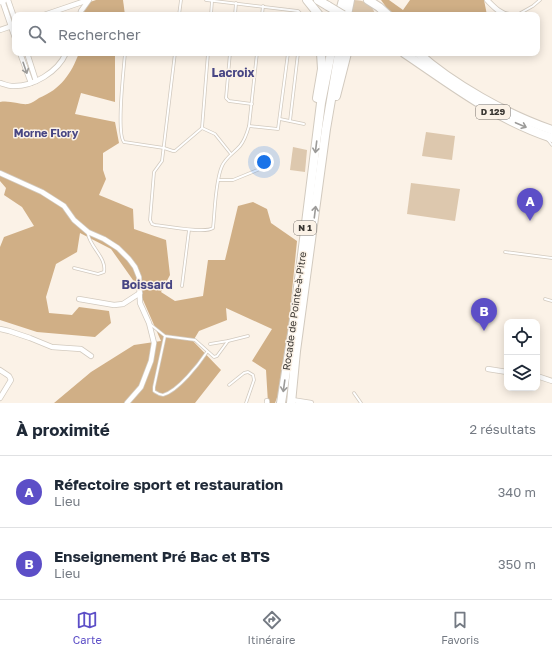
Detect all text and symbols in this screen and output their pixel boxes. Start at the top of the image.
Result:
search box [12,12,540,56]
icon: search [26,23,48,45]
text: Rechercher [58,25,141,43]
one-way arrow [22,61,30,73]
district label: Lacroix [212,65,254,80]
road number: D 129 [476,105,510,119]
one-way arrow [514,122,526,130]
district label: Morne Flory [14,126,79,139]
one-way arrow [312,140,320,153]
your location [254,152,274,172]
pin: A [517,188,543,221]
one-way arrow [312,205,319,218]
road number: N 1 [294,221,316,235]
street label: Rocade de Pointe-à-Pitre [280,251,308,371]
district label: Boissard [121,277,173,292]
pin: B [471,298,497,331]
map controls [504,319,540,391]
button: locate [504,319,540,355]
button: layers [504,355,540,391]
one-way arrow [280,380,288,393]
text: À proximité [16,419,110,440]
text: 2 résultats [470,421,536,437]
text: Réfectoire sport et restauration [54,475,283,493]
text: A [24,484,34,500]
text: 340 m [498,484,536,500]
text: Lieu [54,493,80,509]
text: Enseignement Pré Bac et BTS [54,547,270,565]
text: B [24,556,34,572]
text: 350 m [498,556,536,572]
text: Lieu [54,565,80,581]
tab: Carte [73,609,102,646]
tab: Itinéraire [248,609,295,646]
tab: Favoris [441,609,479,646]

